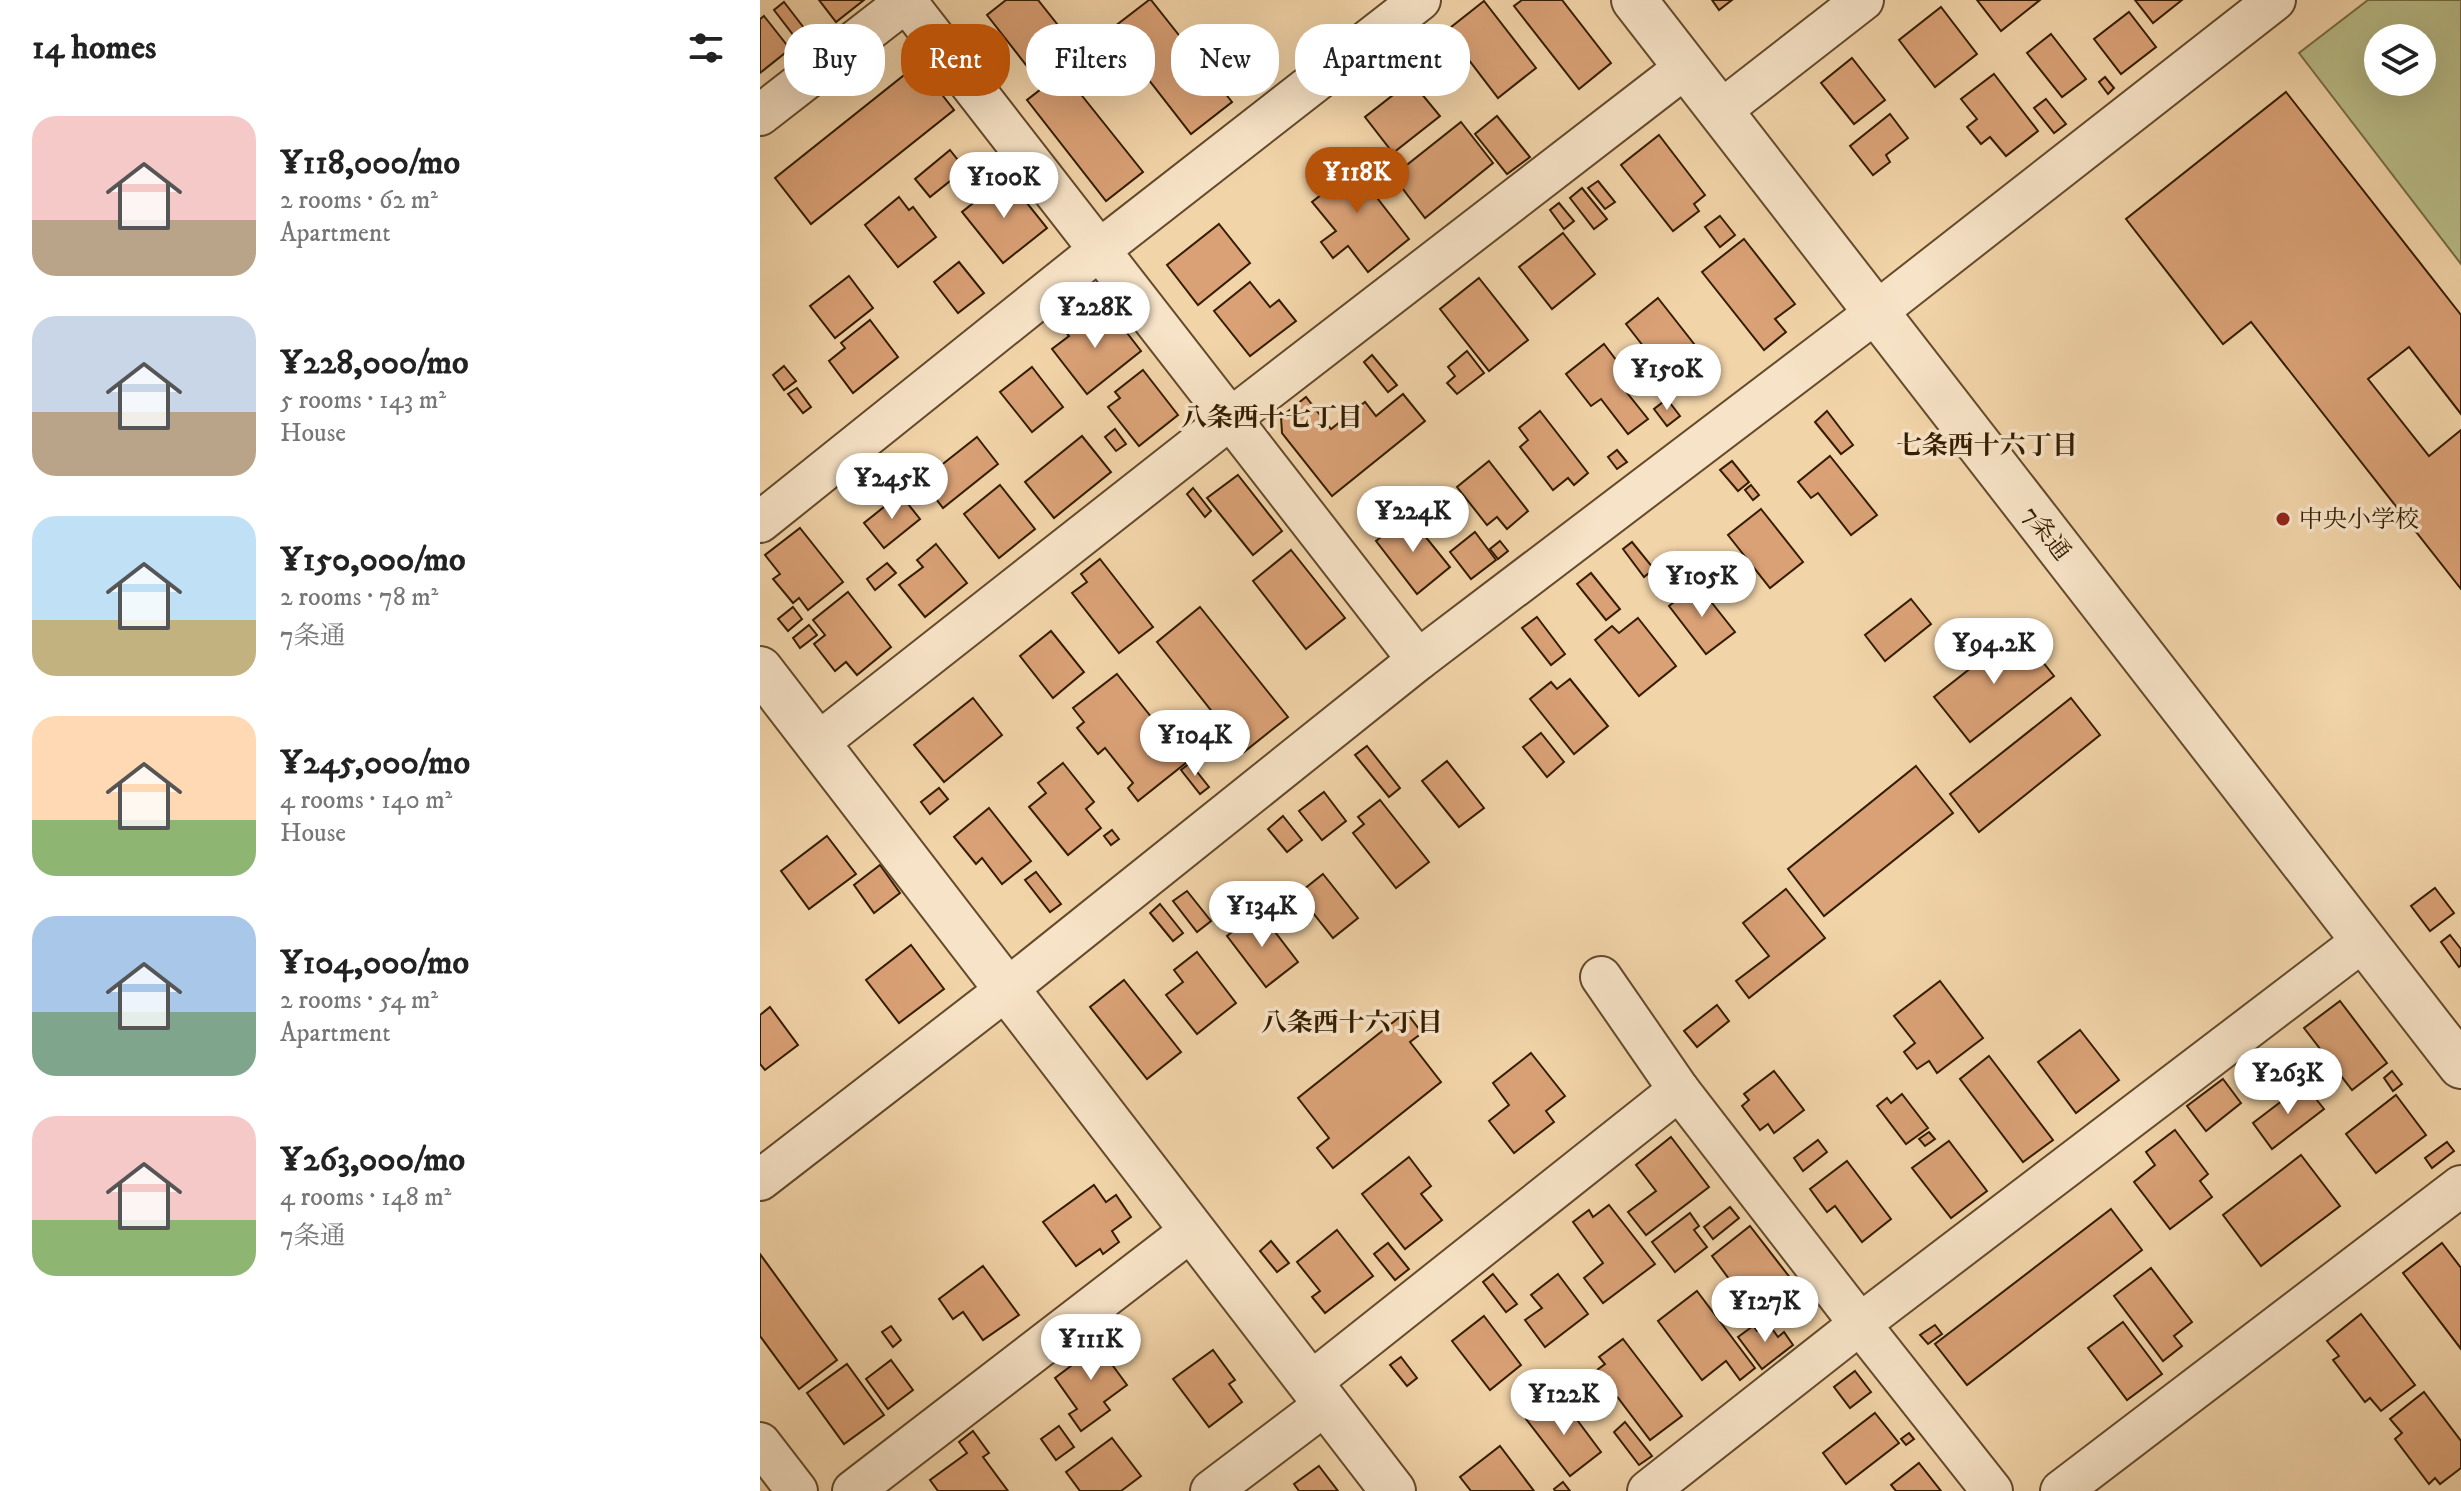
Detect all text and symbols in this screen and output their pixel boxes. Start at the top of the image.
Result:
chip: Buy [784,24,885,96]
chip: Rent [901,24,1010,96]
chip: Filters [1026,24,1155,96]
chip: New [1171,24,1279,96]
chip: Apartment [1295,24,1470,96]
map controls [2364,24,2436,96]
button: layers [2364,24,2436,96]
icon: filters [684,26,728,70]
text: 14 homes [32,27,156,69]
text: ¥118,000/mo [280,142,460,184]
pin: ¥118K [1301,147,1413,215]
icon: home [96,148,192,244]
pin: ¥100K [948,152,1060,220]
text: ¥118K [1323,156,1391,189]
text: ¥100K [967,161,1041,194]
text: 2 rooms · 62 m² [280,184,438,217]
text: Apartment [280,217,391,250]
pin: ¥228K [1039,282,1151,350]
text: ¥228K [1058,291,1132,324]
text: ¥228,000/mo [280,342,469,384]
pin: ¥150K [1611,344,1723,412]
icon: home [96,348,192,444]
text: ¥150K [1631,353,1703,386]
text: 5 rooms · 143 m² [280,384,446,417]
district label: 八条西十七丁目 [1181,402,1363,435]
text: House [280,417,346,450]
district label: 七条西十六丁目 [1896,430,2078,463]
pin: ¥245K [836,453,948,521]
text: ¥245K [854,462,930,495]
pin: ¥224K [1357,486,1469,554]
text: ¥224K [1375,495,1451,528]
street label: 7条通 [2016,500,2077,567]
place label: 中央小学校 [2299,505,2419,535]
marker: 中央小学校 [2274,510,2292,528]
text: ¥150,000/mo [280,539,466,581]
icon: home [96,548,192,644]
pin: ¥105K [1646,551,1758,619]
text: ¥105K [1666,560,1738,593]
text: 2 rooms · 78 m² [280,581,438,614]
pin: ¥94.2K [1929,618,2059,686]
text: 7条通 [280,620,346,653]
text: ¥94.2K [1952,627,2036,660]
pin: ¥104K [1139,710,1251,778]
text: ¥104K [1158,719,1232,752]
text: ¥245,000/mo [280,742,470,784]
icon: home [96,748,192,844]
text: 4 rooms · 140 m² [280,784,452,817]
text: House [280,817,346,850]
pin: ¥134K [1206,881,1318,949]
text: ¥134K [1227,890,1297,923]
text: ¥104,000/mo [280,942,469,984]
icon: home [96,948,192,1044]
text: 2 rooms · 54 m² [280,984,438,1017]
district label: 八条西十六丁目 [1261,1007,1443,1040]
text: Apartment [280,1017,391,1050]
pin: ¥263K [2232,1048,2344,1116]
text: ¥263K [2252,1057,2324,1090]
text: ¥263,000/mo [280,1139,465,1181]
icon: home [96,1148,192,1244]
text: 4 rooms · 148 m² [280,1181,451,1214]
text: 7条通 [280,1220,346,1253]
pin: ¥127K [1709,1276,1821,1344]
text: ¥127K [1729,1285,1801,1318]
pin: ¥111K [1035,1314,1147,1382]
text: ¥111K [1059,1323,1123,1356]
pin: ¥122K [1508,1369,1620,1437]
text: ¥122K [1529,1378,1599,1411]

